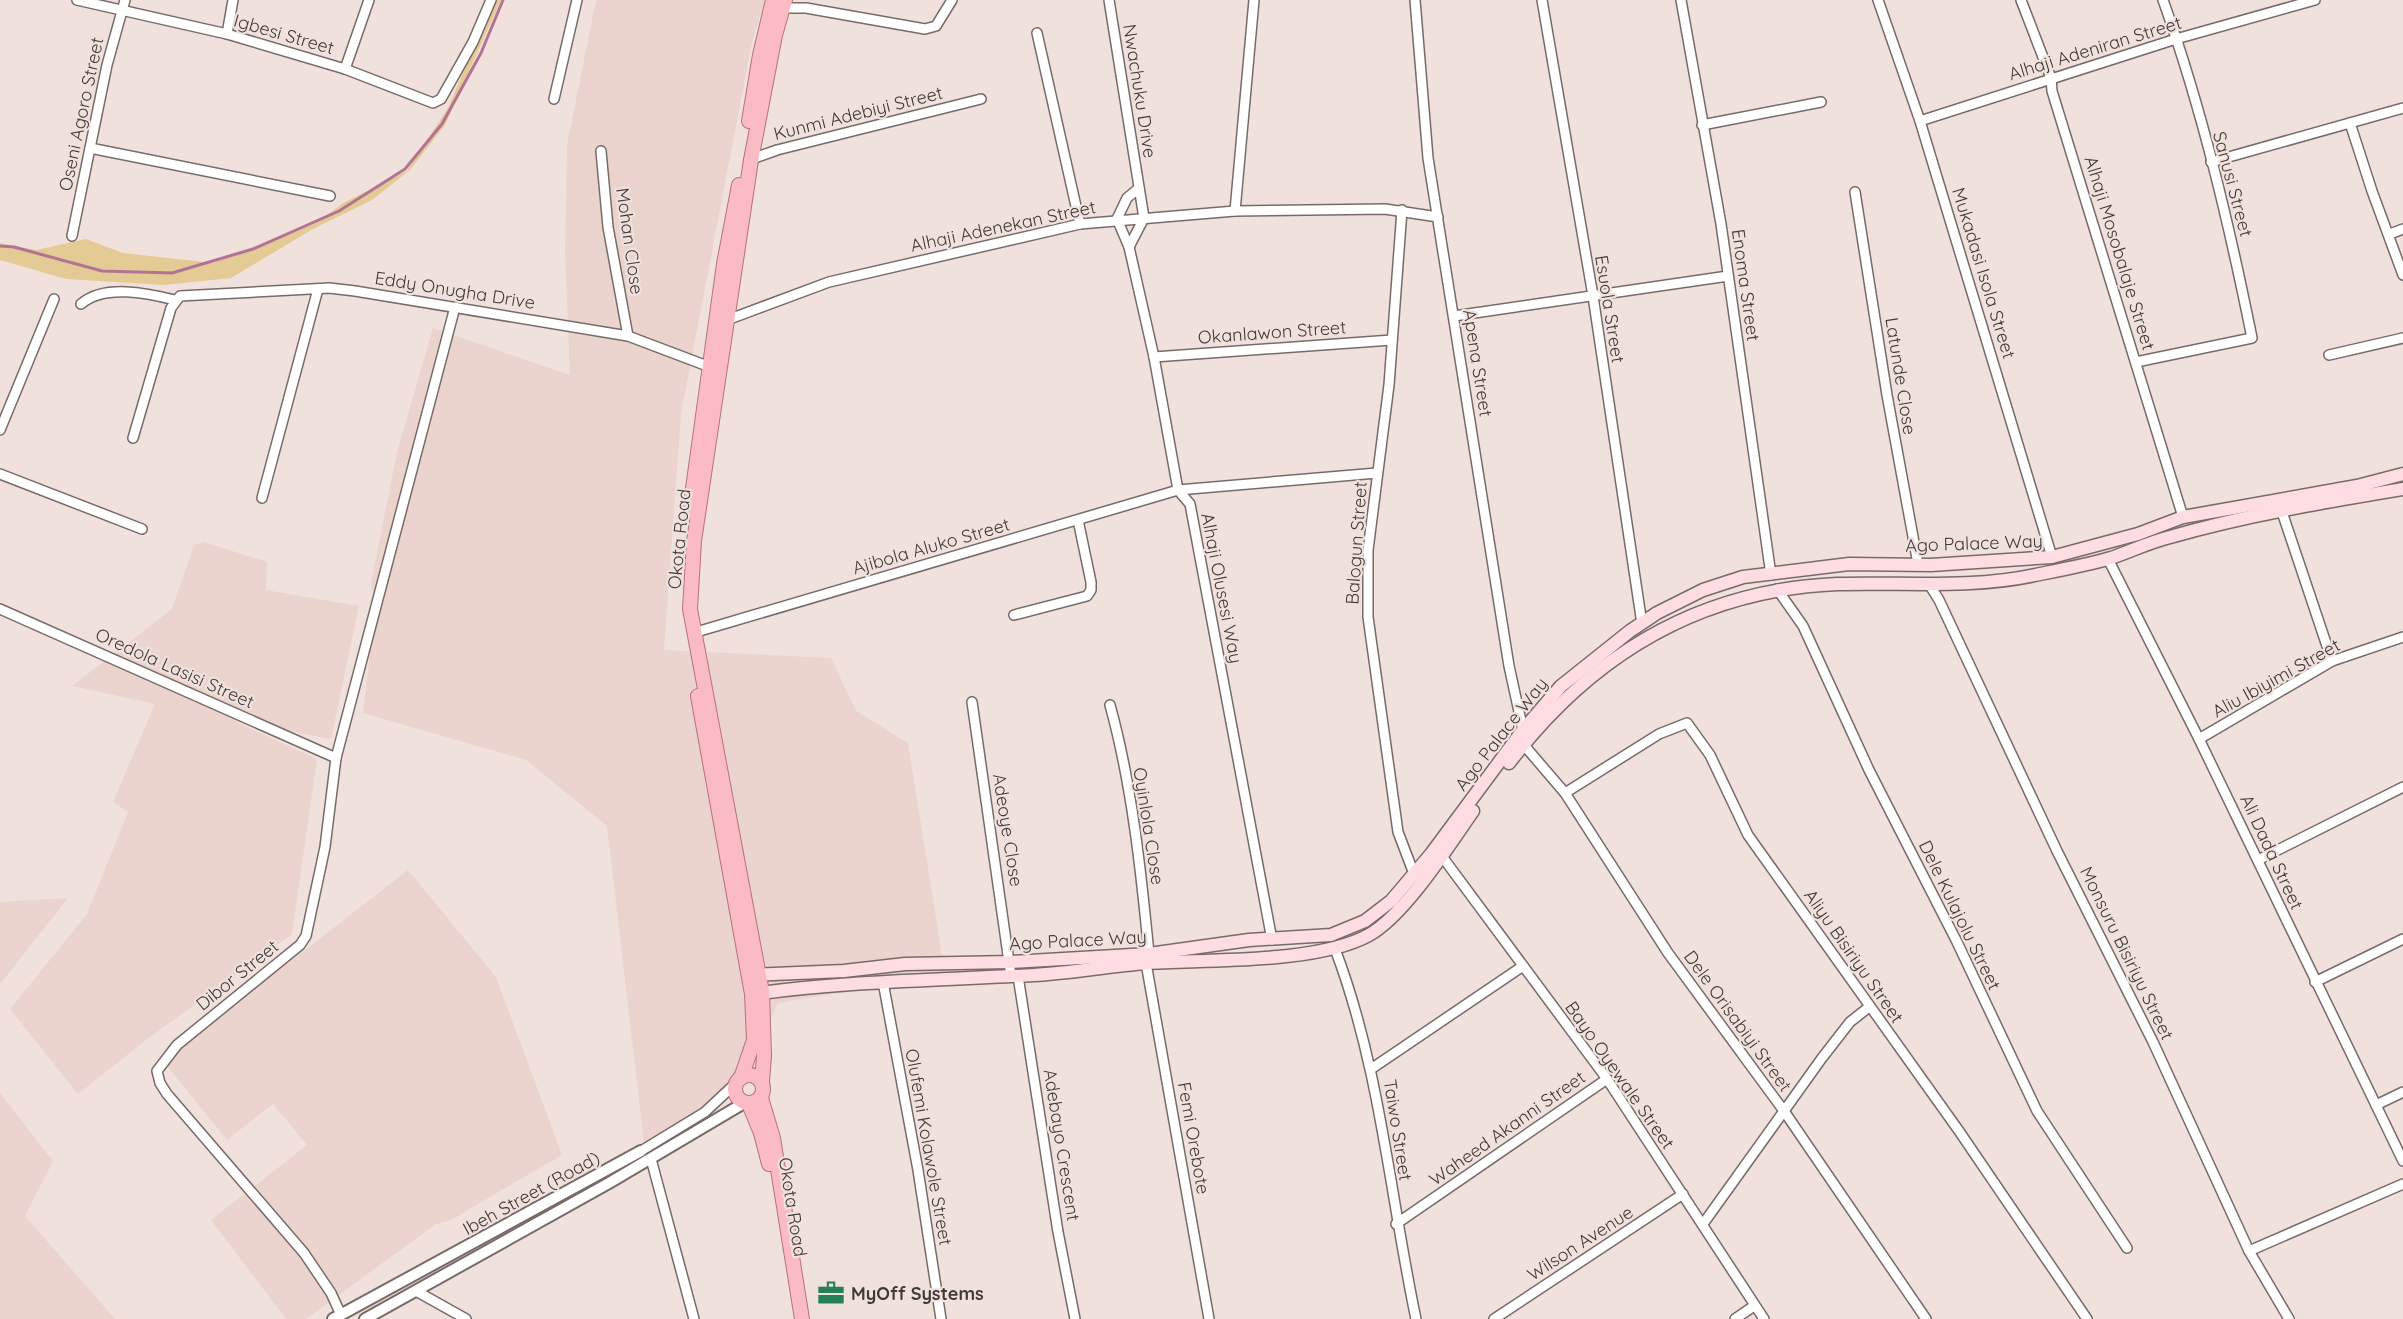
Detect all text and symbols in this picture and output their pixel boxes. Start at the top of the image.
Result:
street label: Igbesi Street [231,9,337,59]
street label: Alhaji Adeniran Street [2006,11,2184,85]
street label: Nwachuku Drive [1118,22,1162,160]
street label: Oseni Agoro Street [53,35,109,193]
street label: Kunmi Adebiyi Street [771,81,945,145]
street label: Sanusi Street [2208,129,2258,239]
street label: Alhaji Mosobalaje Street [2080,153,2160,353]
street label: Mukadasi Isola Street [1947,185,2021,361]
street label: Mohan Close [611,186,649,296]
street label: Alhaji Adenekan Street [908,195,1098,257]
street label: Enoma Street [1727,227,1765,343]
street label: Esuola Street [1590,253,1630,365]
street label: Eddy Onugha Drive [373,266,537,314]
street label: Apena Street [1458,308,1498,418]
street label: Okanlawon Street [1197,315,1347,349]
street label: Latunde Close [1880,316,1922,436]
street label: Balogun Street [1340,481,1372,605]
street label: Okota Road [662,488,696,590]
street label: Alhaji Olusesi Way [1196,511,1248,665]
street label: Ajibola Aluko Street [850,513,1012,579]
street label: Ago Palace Way [1905,529,2043,557]
street label: Oredola Lasisi Street [92,623,258,713]
street label: Aliu Ibiyimi Street [2208,633,2344,723]
street label: Ago Palace Way [1450,673,1552,795]
street label: Oyinlola Close [1128,766,1170,886]
street label: Adeoye Close [988,772,1028,888]
street label: Ali Dada Street [2235,791,2309,913]
street label: Dele Kulajolu Street [1914,836,2006,994]
street label: Monsuru Bisiriyu Street [2075,863,2179,1043]
street label: Aliyu Bisiriyu Street [1799,885,1909,1027]
street label: Ago Palace Way [1009,925,1147,955]
street label: Dibor Street [191,935,283,1015]
street label: Dele Orisabiyi Street [1679,946,1797,1096]
street label: Bayo Oyewale Street [1560,997,1680,1153]
street label: Olufemi Kolawole Street [900,1047,958,1247]
street label: Waheed Akanni Street [1424,1065,1590,1191]
street label: Adebayo Crescent [1039,1067,1085,1223]
street label: Taiwo Street [1379,1078,1417,1182]
street label: Femi Orebote [1173,1080,1215,1196]
street label: Ibeh Street (Road) [459,1146,603,1240]
street label: Okota Road [774,1156,812,1258]
street label: Wilson Avenue [1523,1200,1637,1286]
office icon: MyOff Systems [816,1278,846,1308]
place label: MyOff Systems [851,1282,984,1305]

